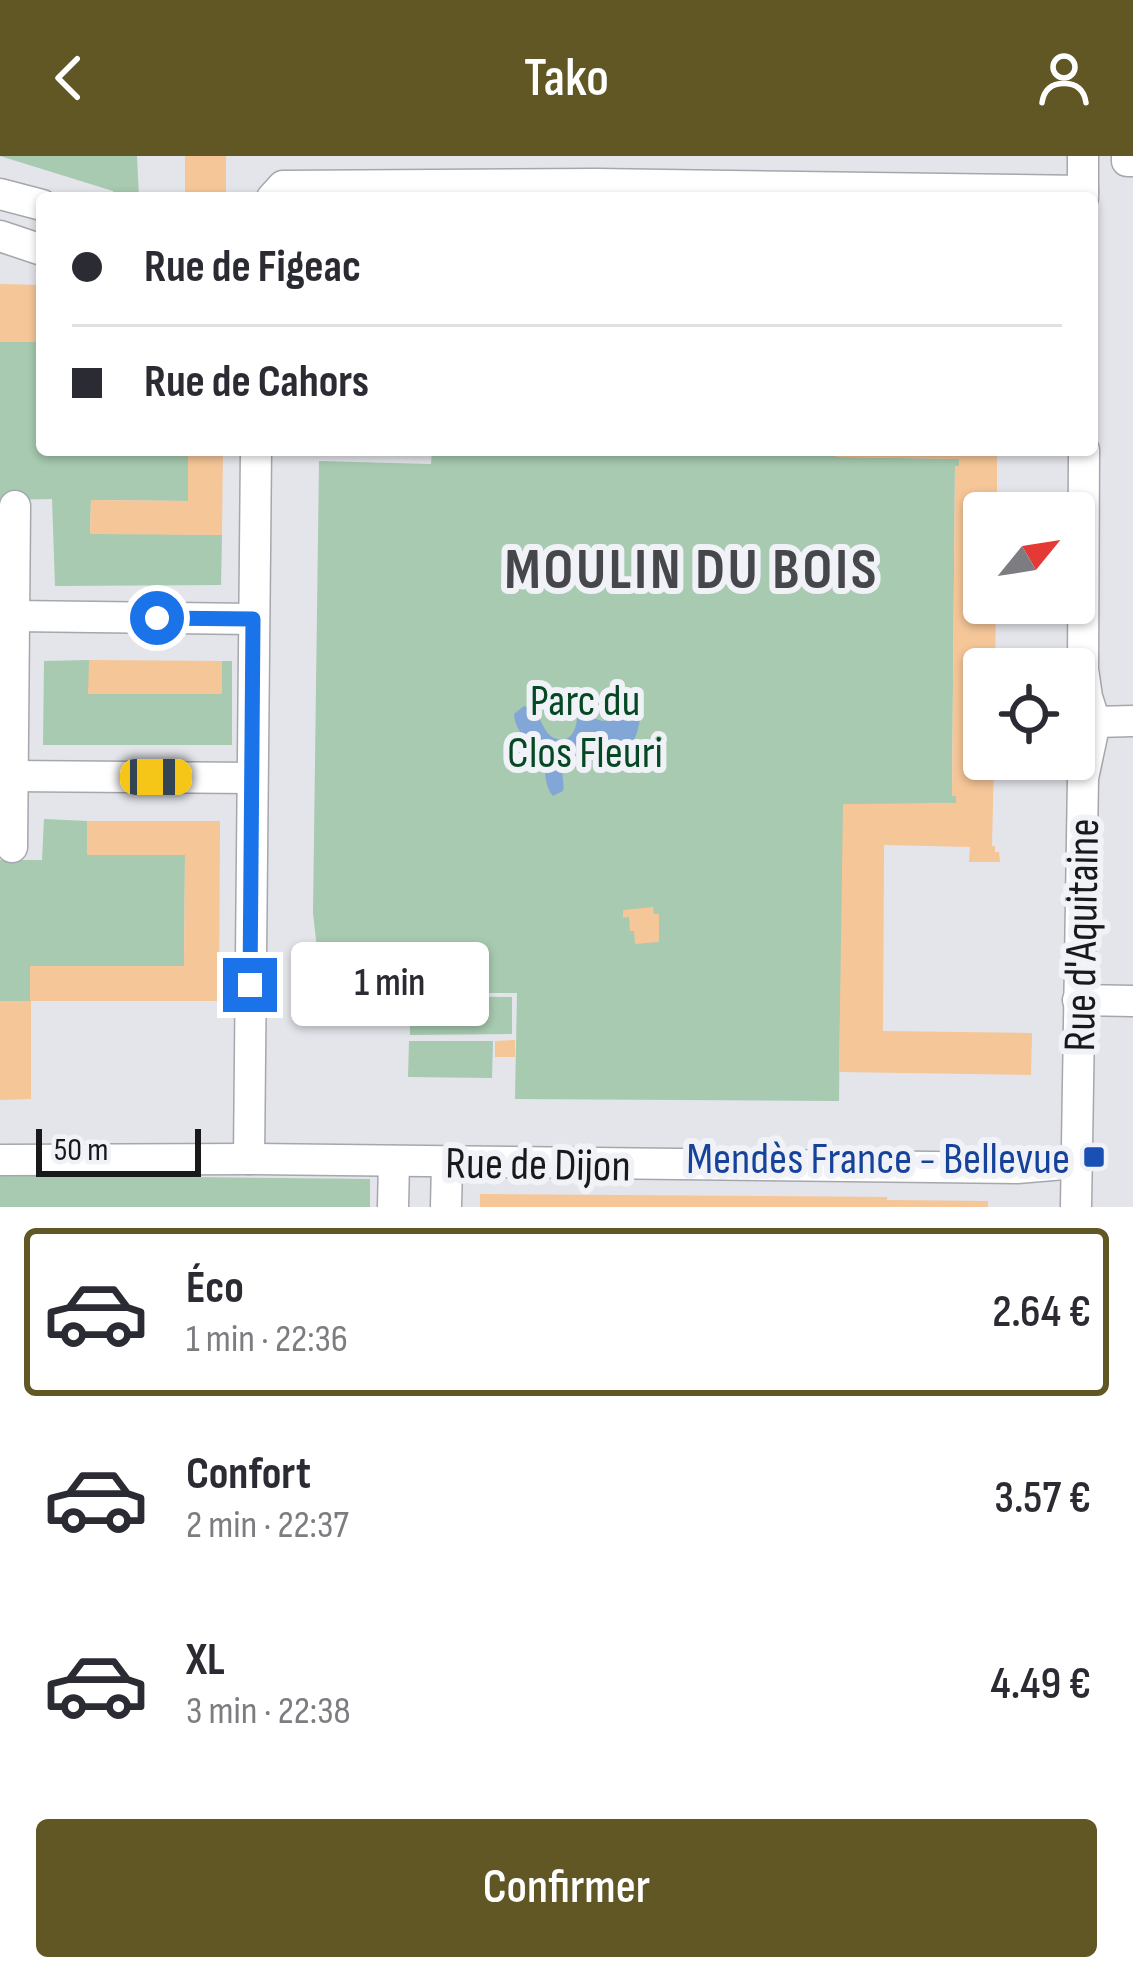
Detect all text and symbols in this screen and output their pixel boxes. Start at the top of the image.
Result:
icon: back [36,45,102,111]
icon: person [1031,45,1097,111]
text: Tako [524,46,609,111]
text: Rue de Figeac [144,240,361,295]
text: Rue de Cahors [144,355,369,410]
north arrow [963,492,1095,624]
map controls [963,492,1095,780]
district label: MOULIN DU BOIS [504,537,880,605]
route start [130,591,184,645]
button: locate [963,648,1095,780]
park label: Parc du Clos Fleuri [507,674,663,781]
car [120,759,192,795]
street label: Rue d'Aquitaine [1053,818,1112,1052]
callout: 1 min [292,943,490,1027]
route end [223,958,277,1012]
text: 1 min [355,960,425,1007]
scale bar [36,1123,201,1176]
text: 50 m [54,1130,108,1170]
place label: Mendès France - Bellevue [686,1132,1070,1187]
street label: Rue de Dijon [445,1136,631,1195]
marker: Mendès France - Bellevue [1081,1144,1107,1170]
icon: car [42,1258,150,1366]
text: Éco [186,1261,244,1316]
text: 2.64 € [992,1285,1091,1340]
text: 1 min · 22:36 [186,1316,348,1363]
icon: car [42,1444,150,1552]
text: Confort [186,1447,311,1502]
text: 3.57 € [994,1471,1091,1526]
text: 2 min · 22:37 [186,1502,349,1549]
icon: car [42,1630,150,1738]
text: XL [186,1633,225,1688]
text: 4.49 € [991,1657,1091,1712]
text: 3 min · 22:38 [186,1688,351,1735]
button: Confirmer [36,1819,1097,1957]

